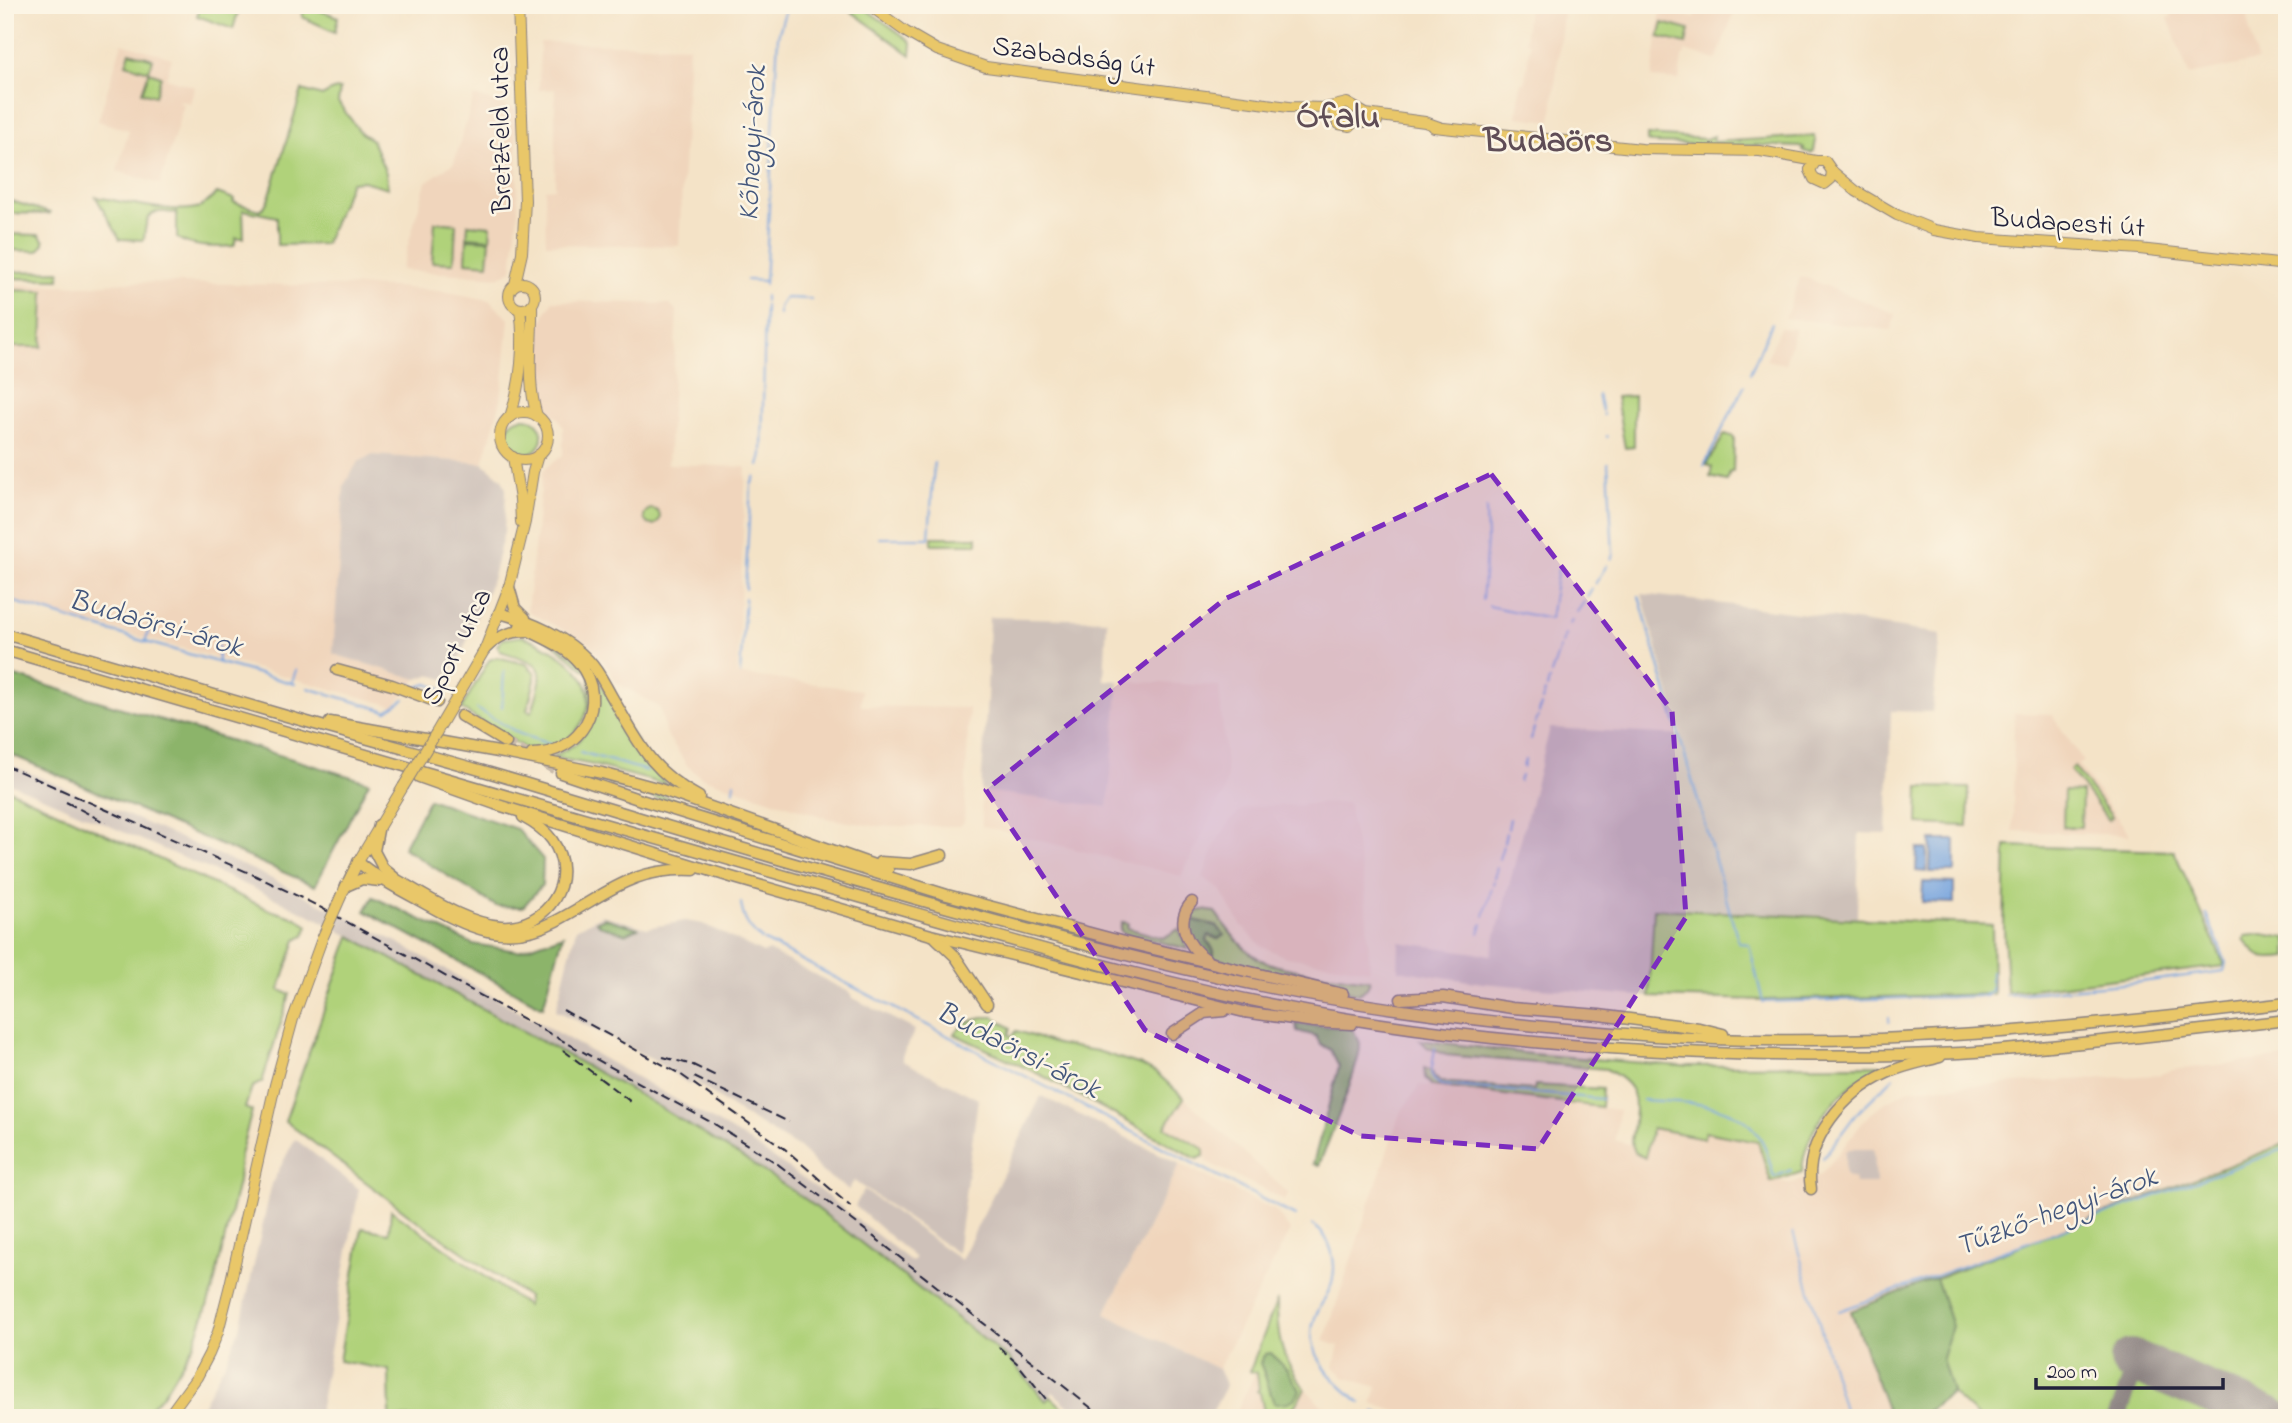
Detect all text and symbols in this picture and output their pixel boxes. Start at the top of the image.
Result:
street label: Szabadság út [990,27,1157,90]
street label: Bretzfeld utca [481,46,524,215]
water label: Kőhegyi-árok [728,62,780,222]
district label: Ófalu [1296,93,1380,144]
district label: Budaörs [1482,117,1612,168]
street label: Budapesti út [1988,199,2146,250]
water label: Budaörsi-árok [63,579,249,671]
street label: Sport utca [412,582,504,713]
water label: Budaörsi-árok [928,991,1109,1113]
water label: Tűzkő-hegyi-árok [1950,1155,2166,1270]
scale bar [2036,1346,2224,1390]
text: 200 m [2047,1358,2097,1388]

